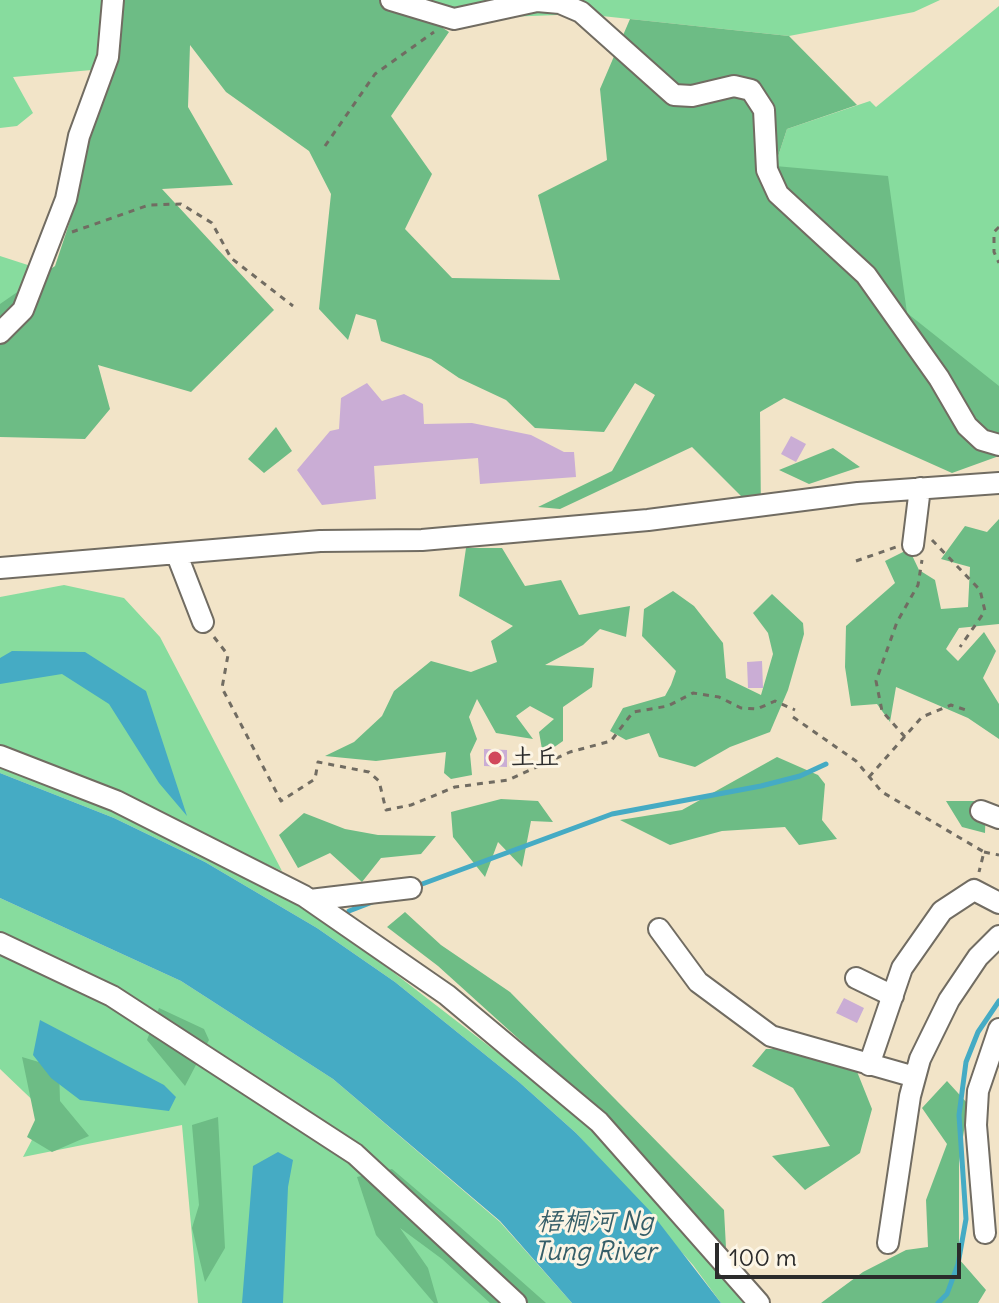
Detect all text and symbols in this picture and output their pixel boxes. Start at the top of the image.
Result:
place label: 土丘 [511,744,559,772]
marker: 土丘 [486,749,504,767]
water label: 梧桐河 Ng Tung River [534,1207,656,1268]
scale bar [719,1227,965,1277]
text: 100 m [729,1242,797,1272]

